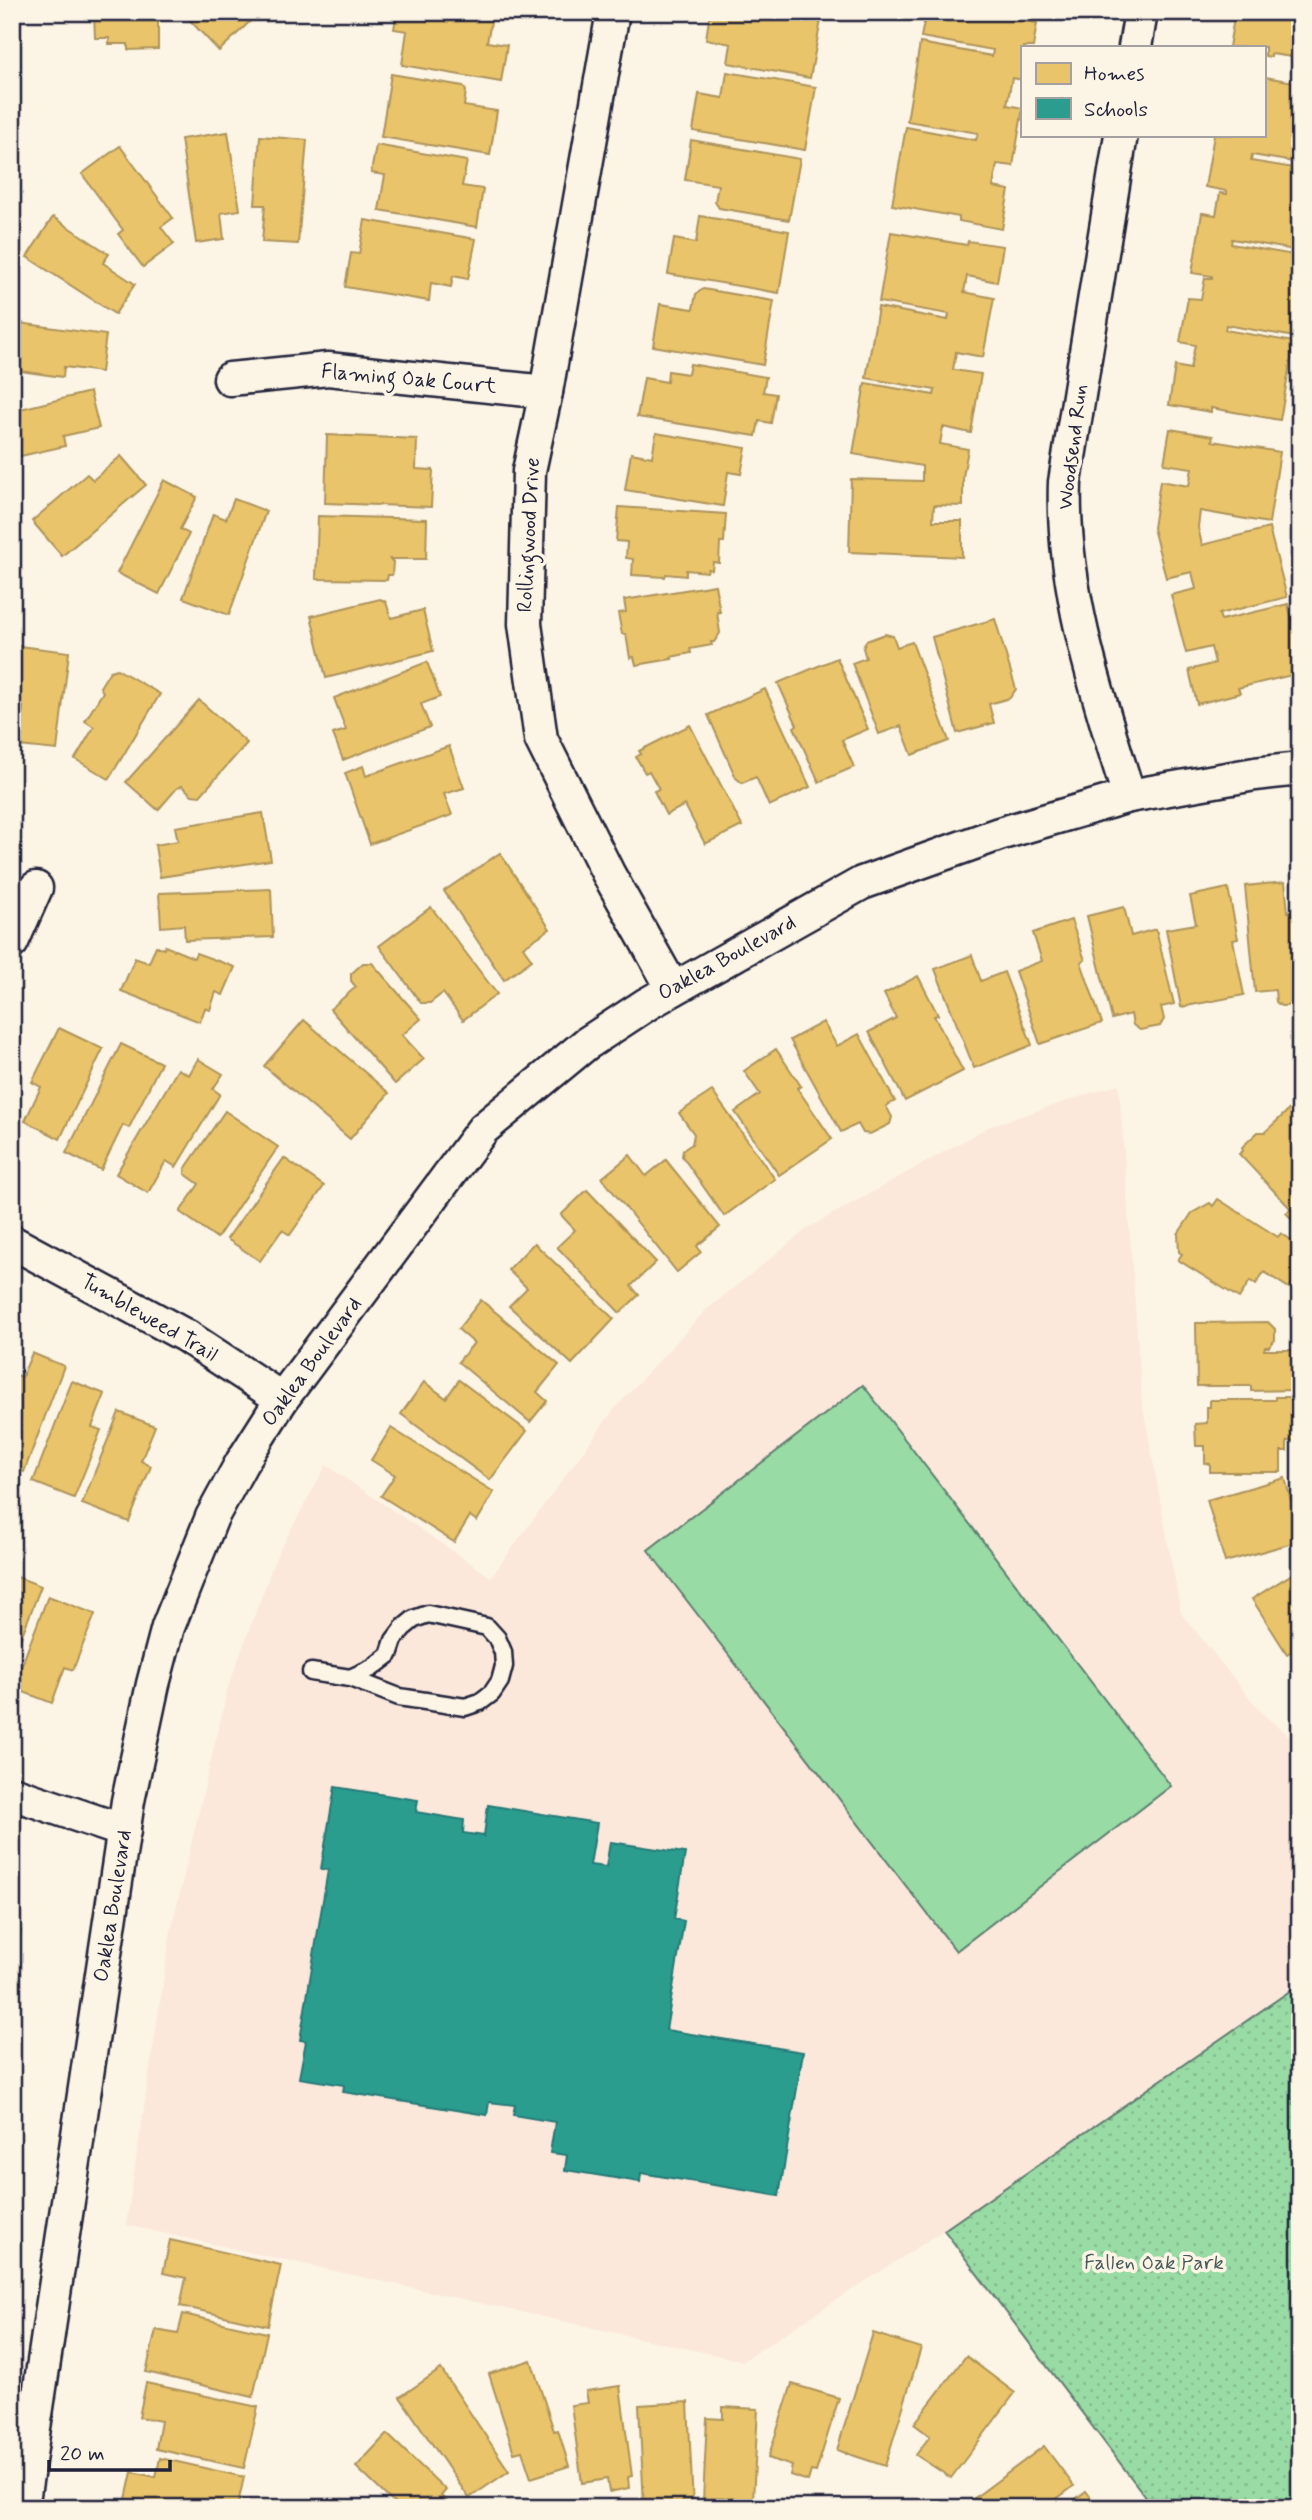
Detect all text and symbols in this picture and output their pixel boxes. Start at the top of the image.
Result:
legend [1021,46,1266,136]
text: Homes [1084,60,1144,88]
text: Schools [1084,96,1148,124]
street label: Flaming Oak Court [320,357,498,403]
street label: Woodsend Run [1051,383,1095,511]
street label: Rollingwood Drive [511,457,549,613]
street label: Oaklea Boulevard [653,909,801,1007]
street label: Tumbleweed Trail [75,1267,223,1369]
street label: Oaklea Boulevard [256,1292,368,1432]
street label: Oaklea Boulevard [87,1828,139,1984]
park label: Fallen Oak Park [1084,2249,1224,2277]
scale bar [49,2429,170,2473]
text: 20 m [60,2440,105,2468]

